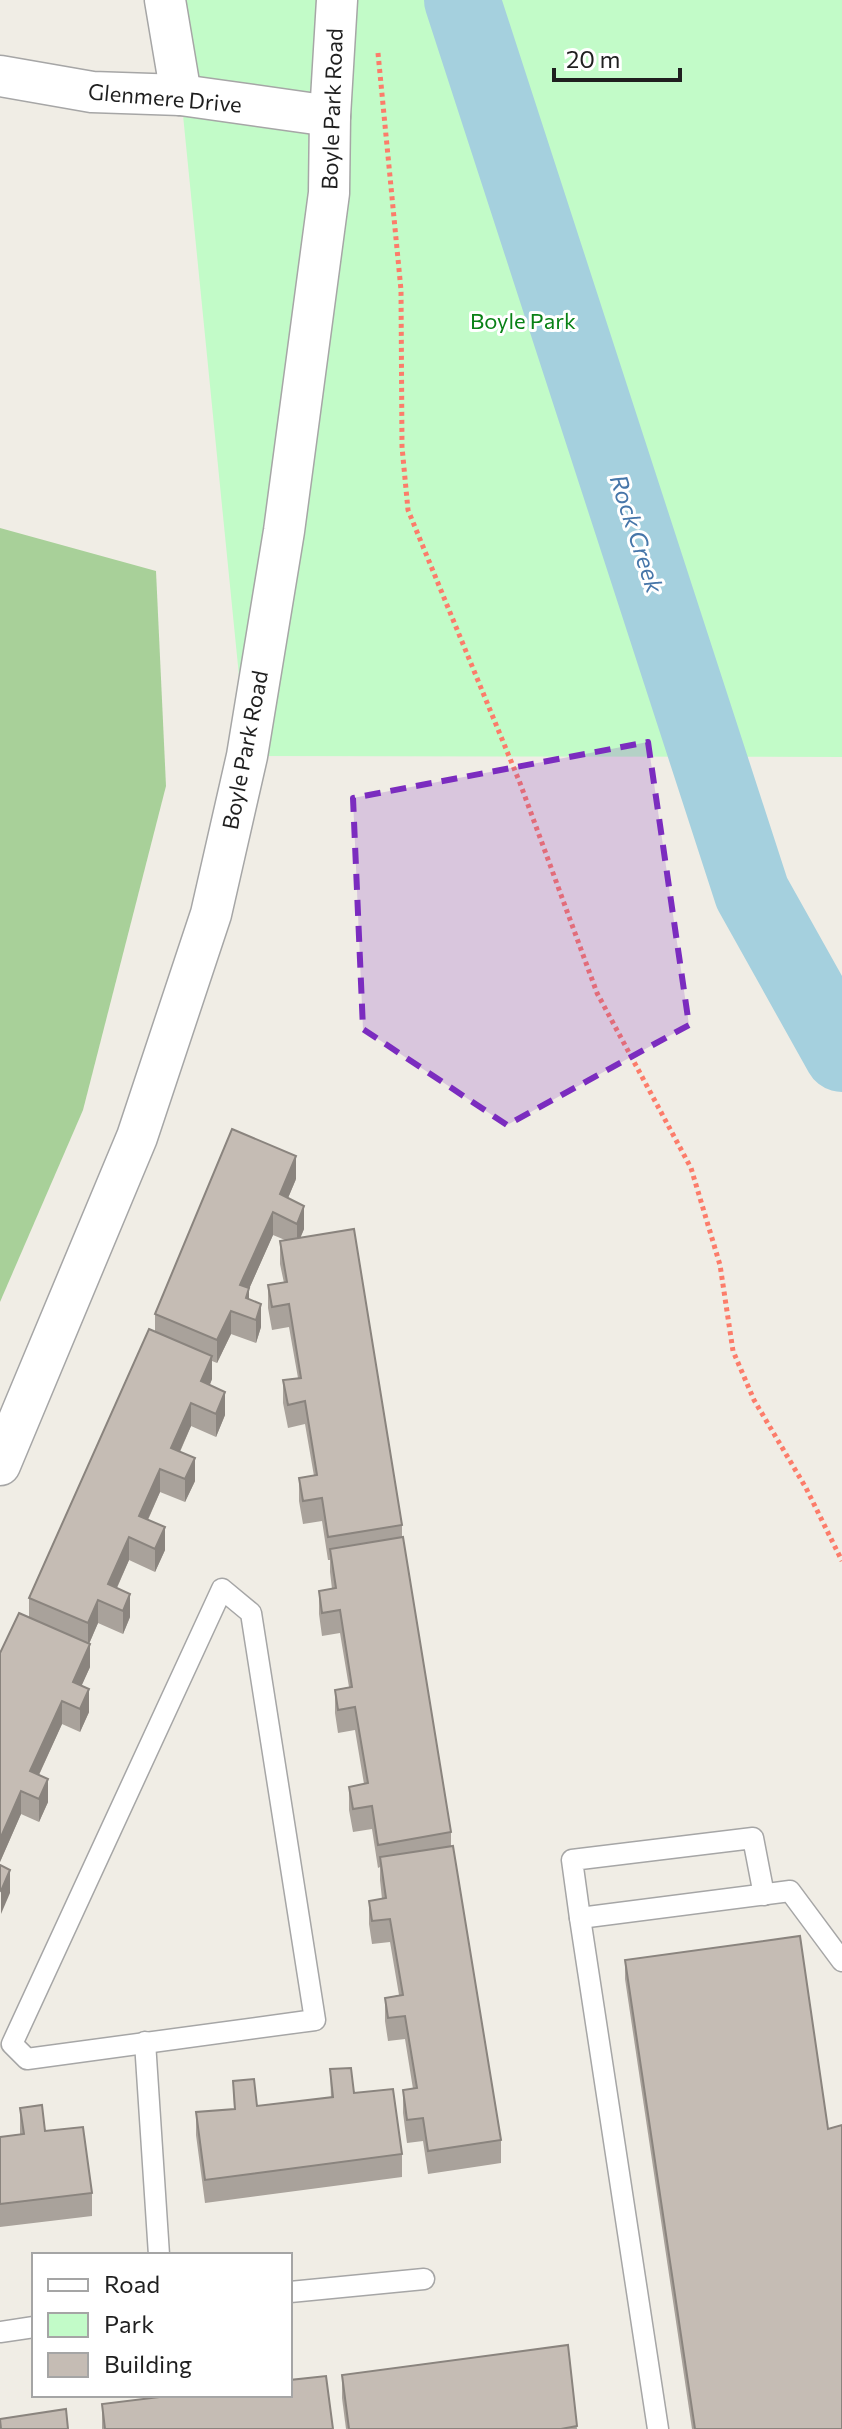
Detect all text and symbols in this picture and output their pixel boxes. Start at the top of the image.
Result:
street label: Boyle Park Road [315,28,348,190]
scale bar [554,32,680,82]
text: 20 m [566,44,620,73]
street label: Glenmere Drive [87,77,243,118]
park label: Boyle Park [470,307,576,334]
water label: Rock Creek [605,471,671,597]
street label: Boyle Park Road [216,668,273,832]
legend [32,2253,292,2397]
text: Road [104,2269,160,2298]
text: Park [104,2309,154,2338]
text: Building [104,2349,192,2378]

